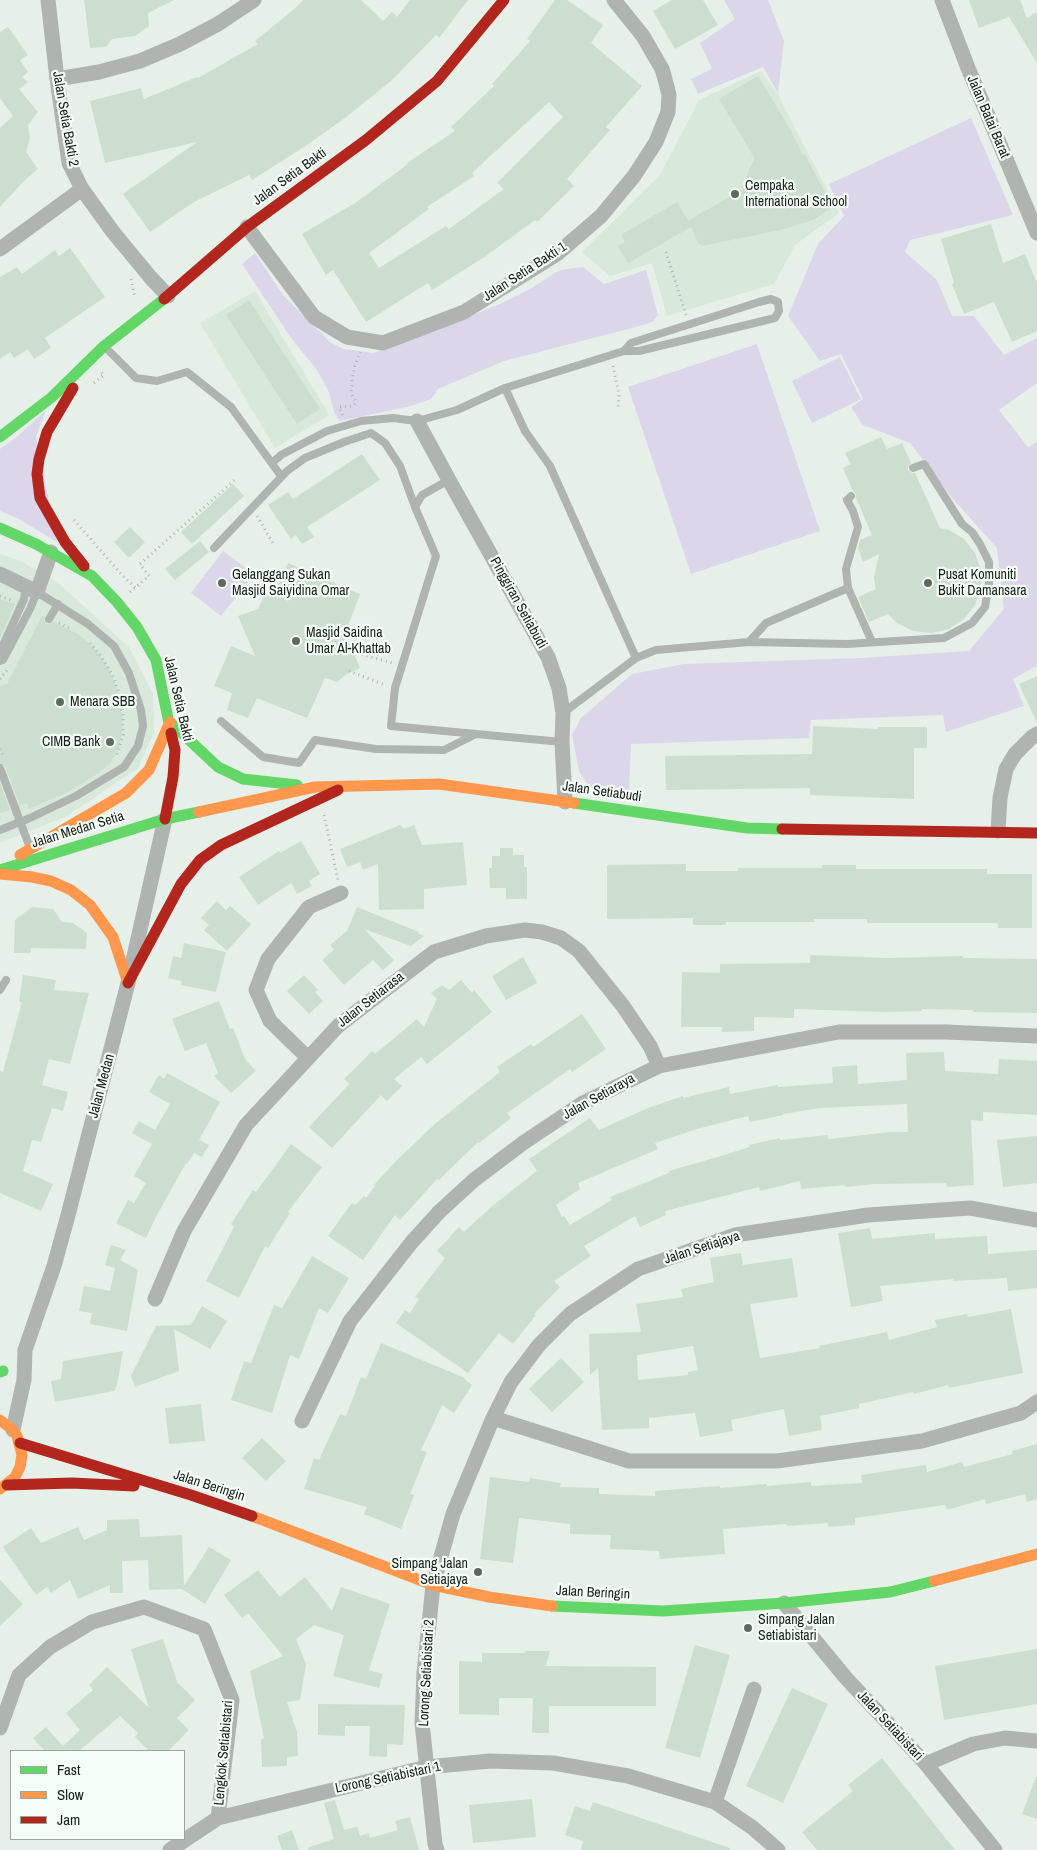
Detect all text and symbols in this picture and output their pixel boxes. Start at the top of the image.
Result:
street label: Jalan Setia Bakti 2 [48,70,82,168]
street label: Jalan Batai Barat [963,73,1013,161]
street label: Jalan Setia Bakti [250,145,330,209]
place label: Cempaka International School [745,178,847,210]
marker: Cempaka International School [729,188,741,200]
street label: Jalan Setia Bakti 1 [480,239,570,305]
street label: Pinggiran Setiabudi [486,554,550,652]
place label: Gelanggang Sukan Masjid Saiyidina Omar [232,567,349,600]
place label: Pusat Komuniti Bukit Damansara [938,567,1027,600]
marker: Gelanggang Sukan Masjid Saiyidina Omar [216,577,228,589]
marker: Pusat Komuniti Bukit Damansara [922,577,934,589]
place label: Masjid Saidina Umar Al-Khattab [306,625,391,658]
marker: Masjid Saidina Umar Al-Khattab [290,635,302,647]
street label: Jalan Setia Bakti [160,655,196,743]
place label: Menara SBB [70,694,135,710]
marker: Menara SBB [54,696,66,708]
place label: CIMB Bank [42,734,100,750]
marker: CIMB Bank [104,736,116,748]
street label: Jalan Setiabudi [561,778,643,806]
street label: Jalan Medan Setia [30,808,126,852]
street label: Jalan Setiarasa [334,969,408,1031]
street label: Jalan Medan [85,1052,119,1120]
street label: Jalan Setiaraya [560,1070,638,1124]
street label: Jalan Setiajaya [662,1228,742,1268]
street label: Jalan Beringin [171,1467,247,1505]
place label: Simpang Jalan Setiajaya [391,1556,468,1588]
marker: Simpang Jalan Setiajaya [472,1566,484,1578]
street label: Jalan Beringin [556,1583,630,1603]
place label: Simpang Jalan Setiabistari [758,1612,835,1644]
street label: Lorong Setiabistari 2 [416,1619,438,1727]
marker: Simpang Jalan Setiabistari [742,1622,754,1634]
street label: Jalan Setiabistari [853,1688,927,1764]
street label: Lengkok Setiabistari [211,1700,237,1806]
legend [10,1750,185,1840]
text: Fast [57,1759,80,1780]
street label: Lorong Setiabistari 1 [334,1759,442,1797]
text: Slow [57,1784,84,1805]
text: Jam [57,1809,80,1830]

